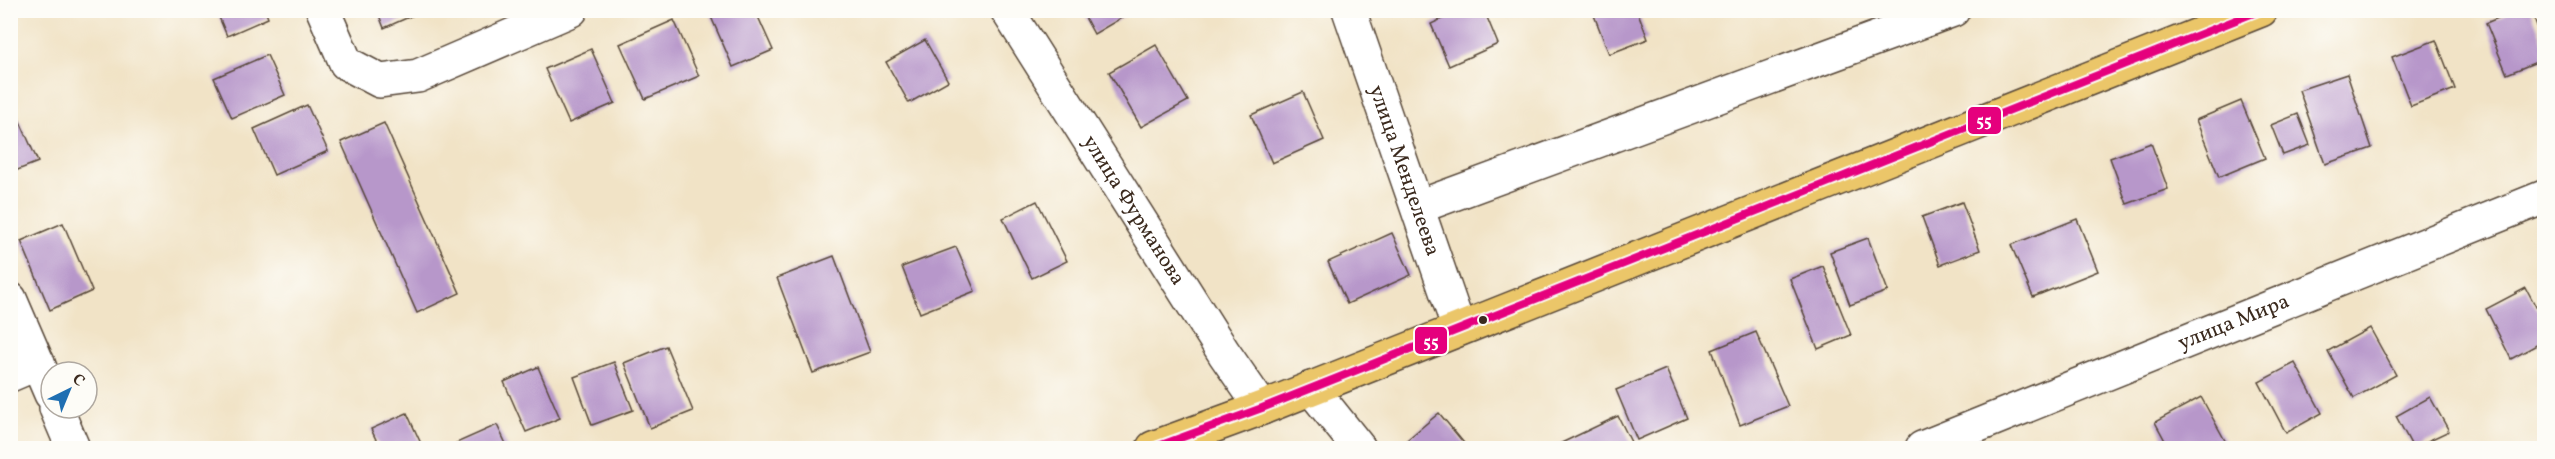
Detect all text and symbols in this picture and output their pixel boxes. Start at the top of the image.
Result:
street label: улица Менделеева [1362,81,1447,260]
line badge: 55 [1967,106,2002,135]
text: 55 [1976,111,1992,133]
street label: улица Фурманова [1075,130,1192,291]
street label: улица Мира [2174,287,2294,358]
unlabelled marker [1477,314,1489,326]
line badge: 55 [1414,326,1448,355]
text: 55 [1423,332,1439,354]
north arrow [39,360,99,420]
text: С [67,369,89,392]

